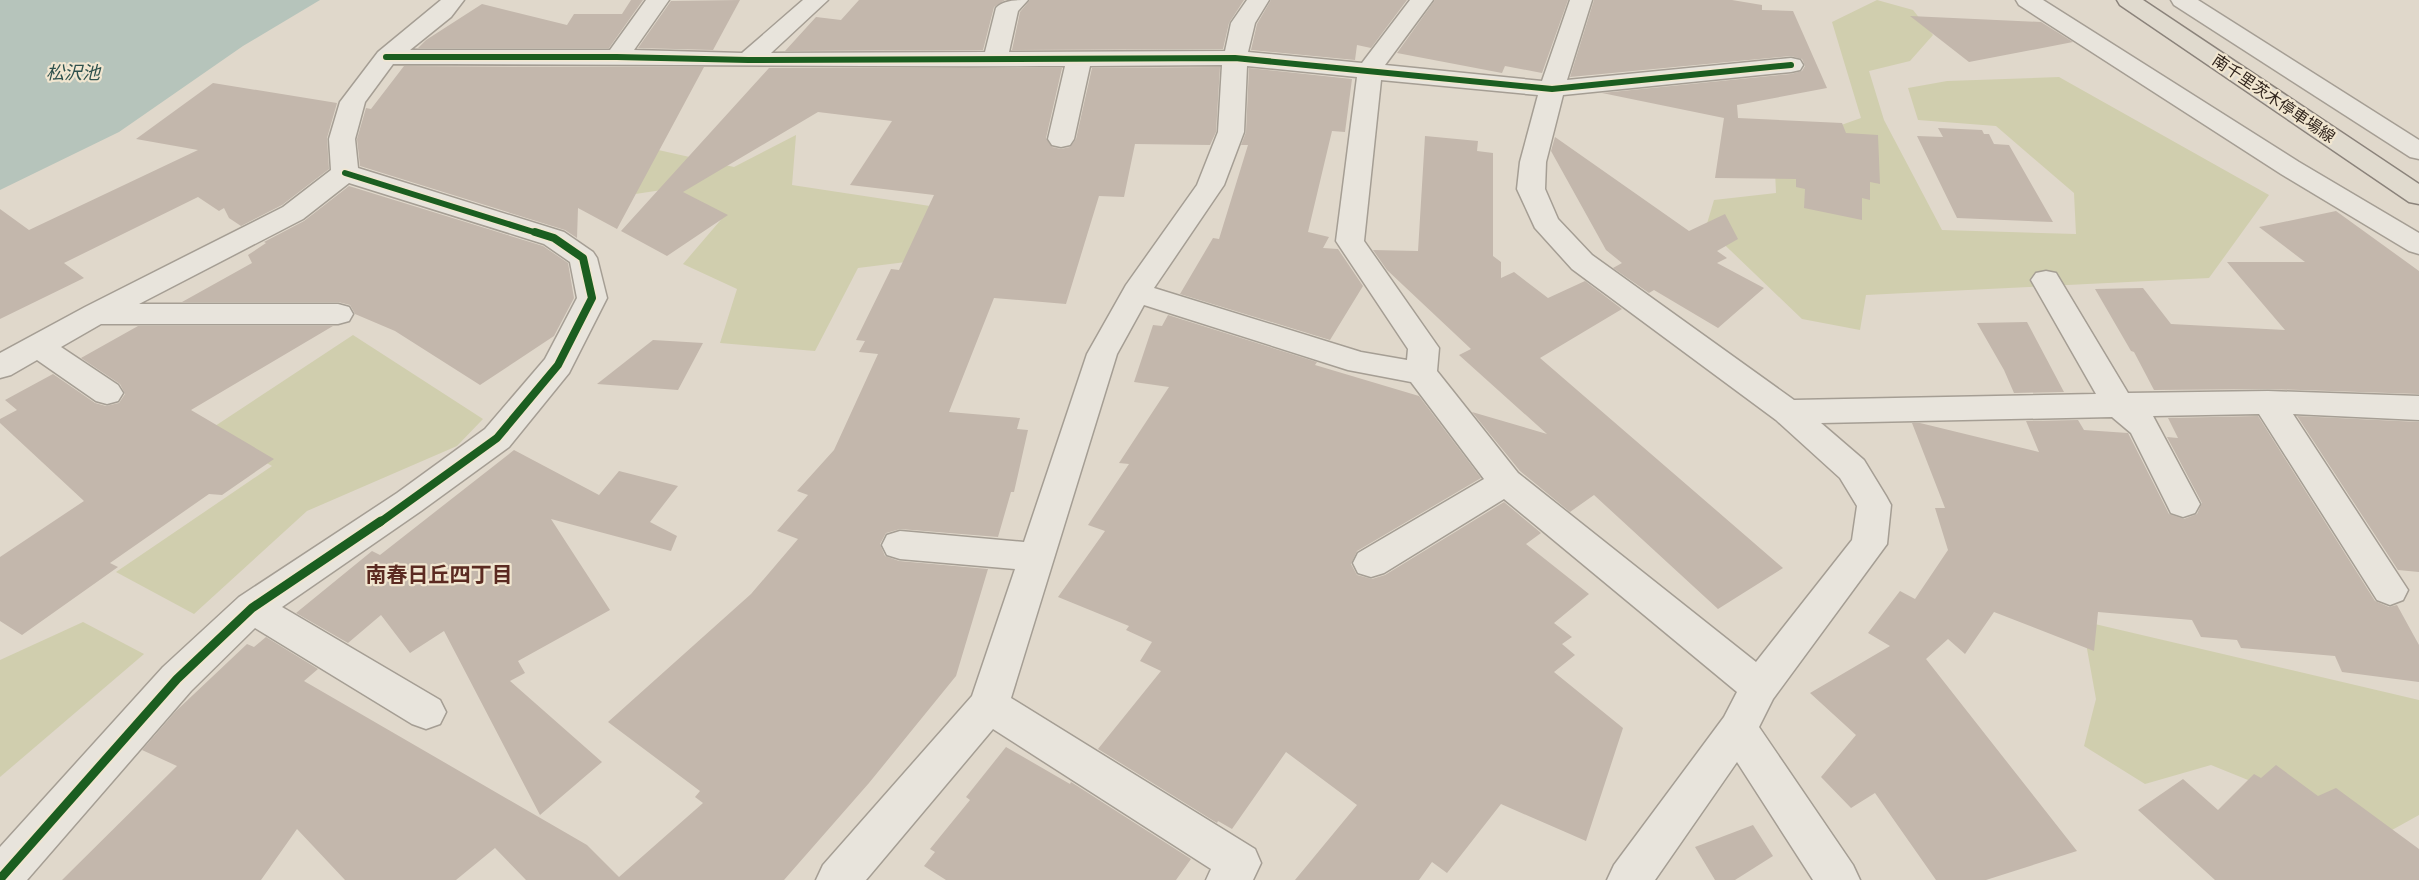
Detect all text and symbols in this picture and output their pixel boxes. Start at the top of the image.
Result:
street label: 南千里茨木停車場線 [2208,47,2341,147]
water label: 松沢池 [46,58,102,85]
district label: 南春日丘四丁目 [366,557,513,588]

